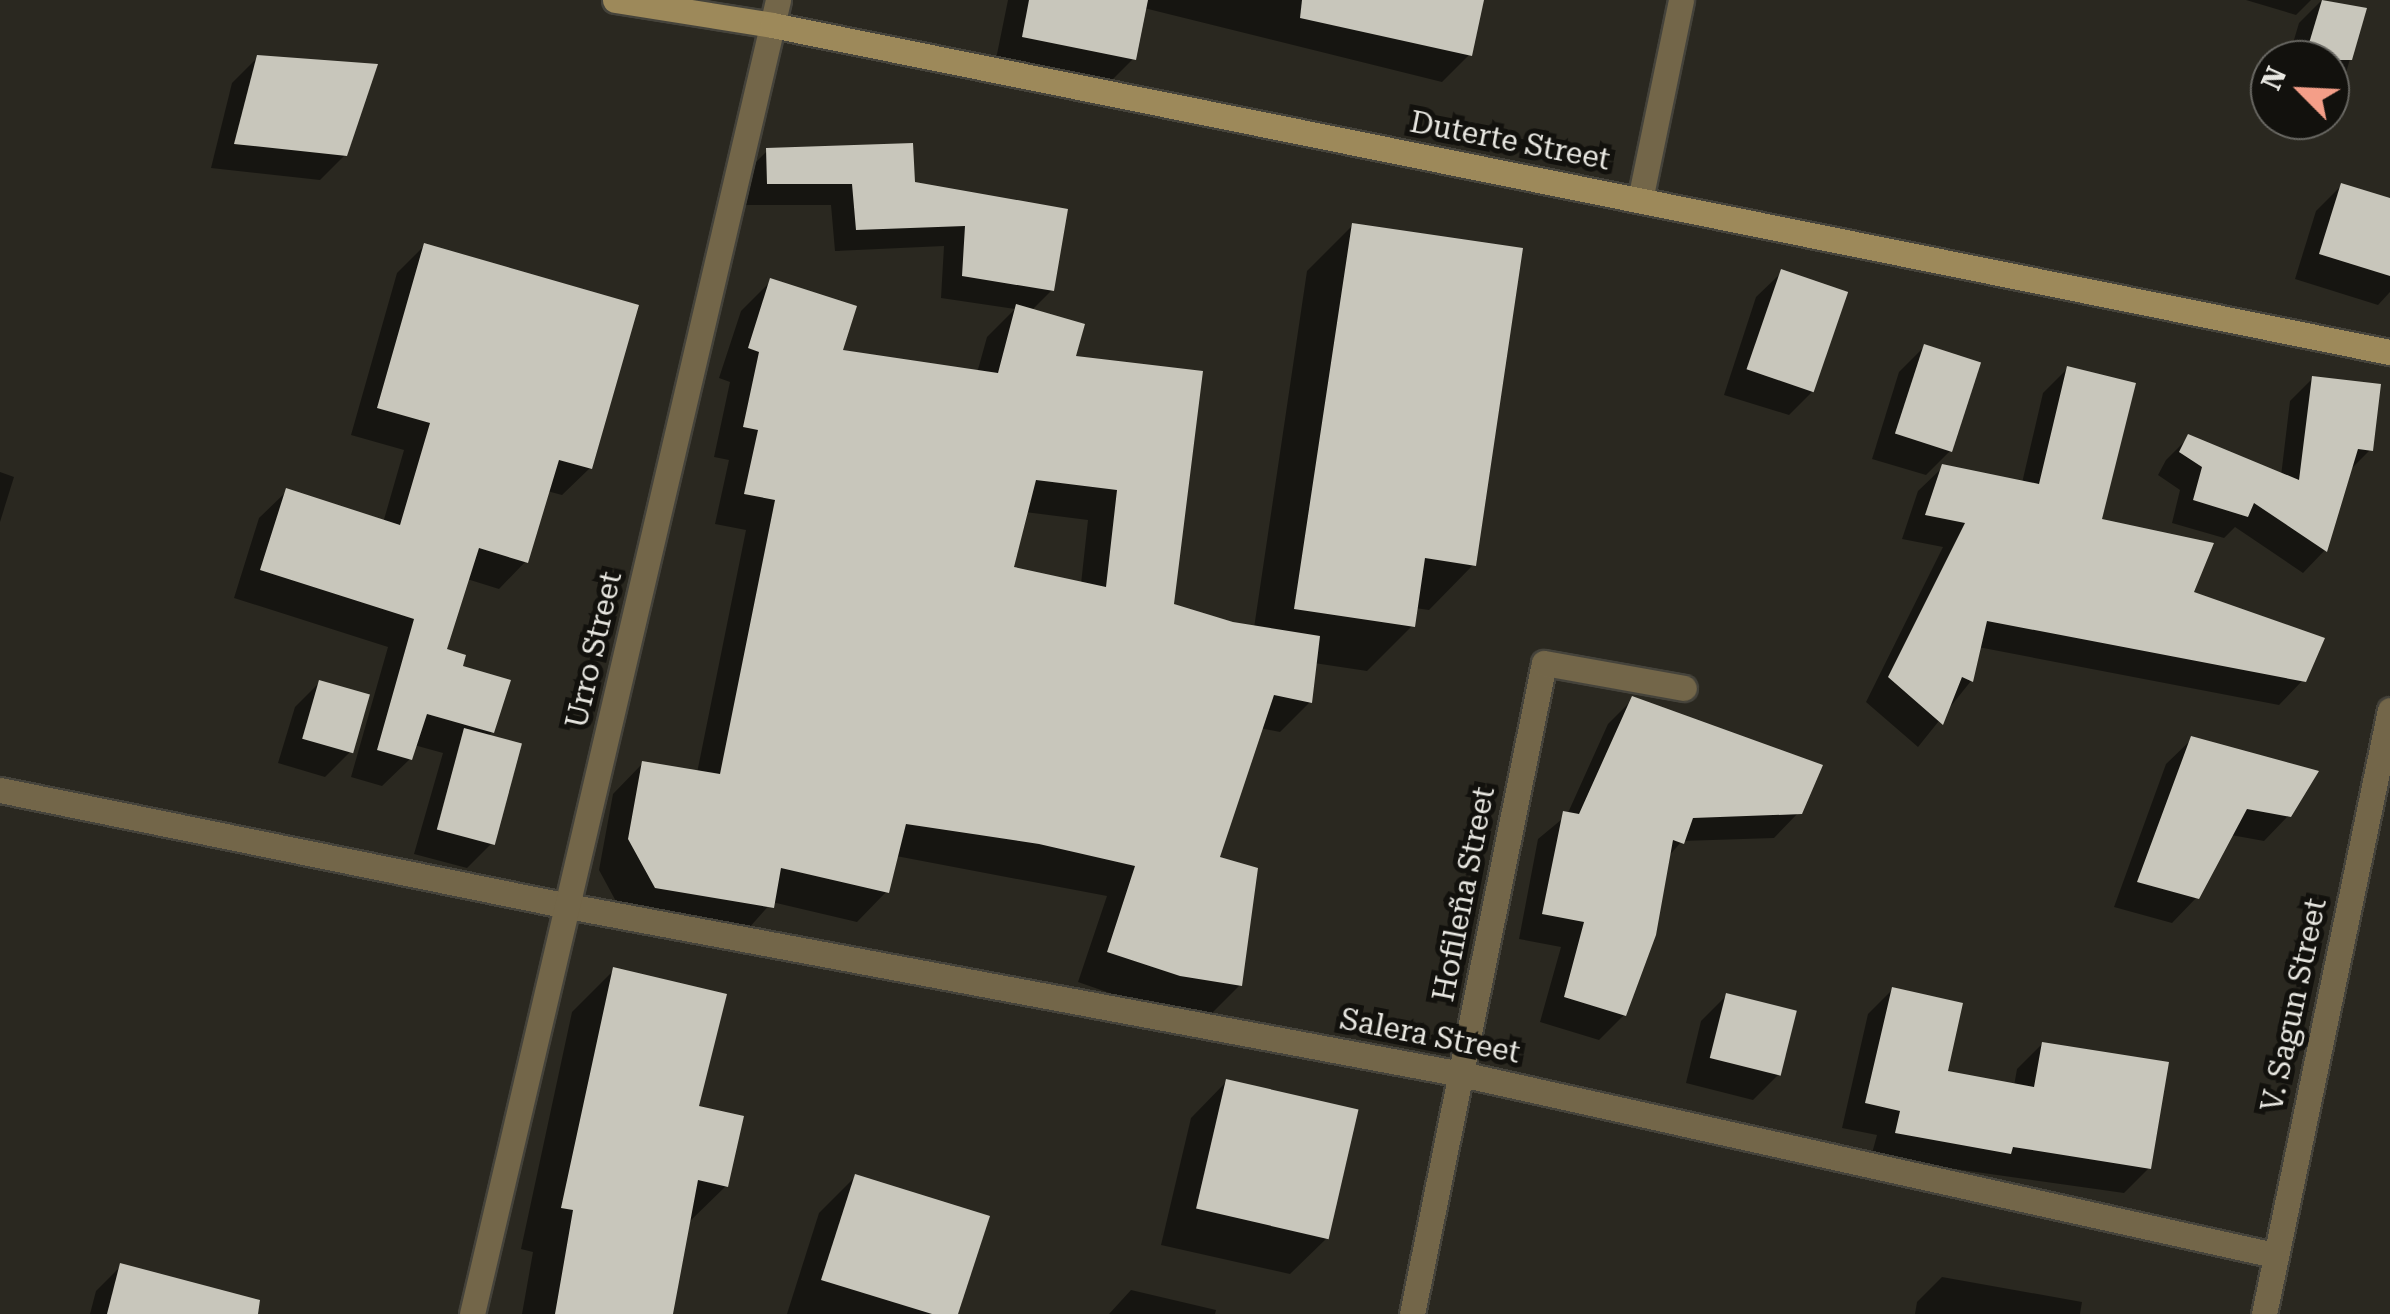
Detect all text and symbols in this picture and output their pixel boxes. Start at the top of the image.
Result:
north arrow [2250,40,2350,140]
text: N [2255,62,2293,95]
street label: Duterte Street [1407,104,1613,178]
street label: Urro Street [558,568,630,732]
street label: Hofileña Street [1426,784,1502,1004]
street label: V. Sagun Street [2254,895,2334,1115]
street label: Salera Street [1337,1001,1523,1071]

